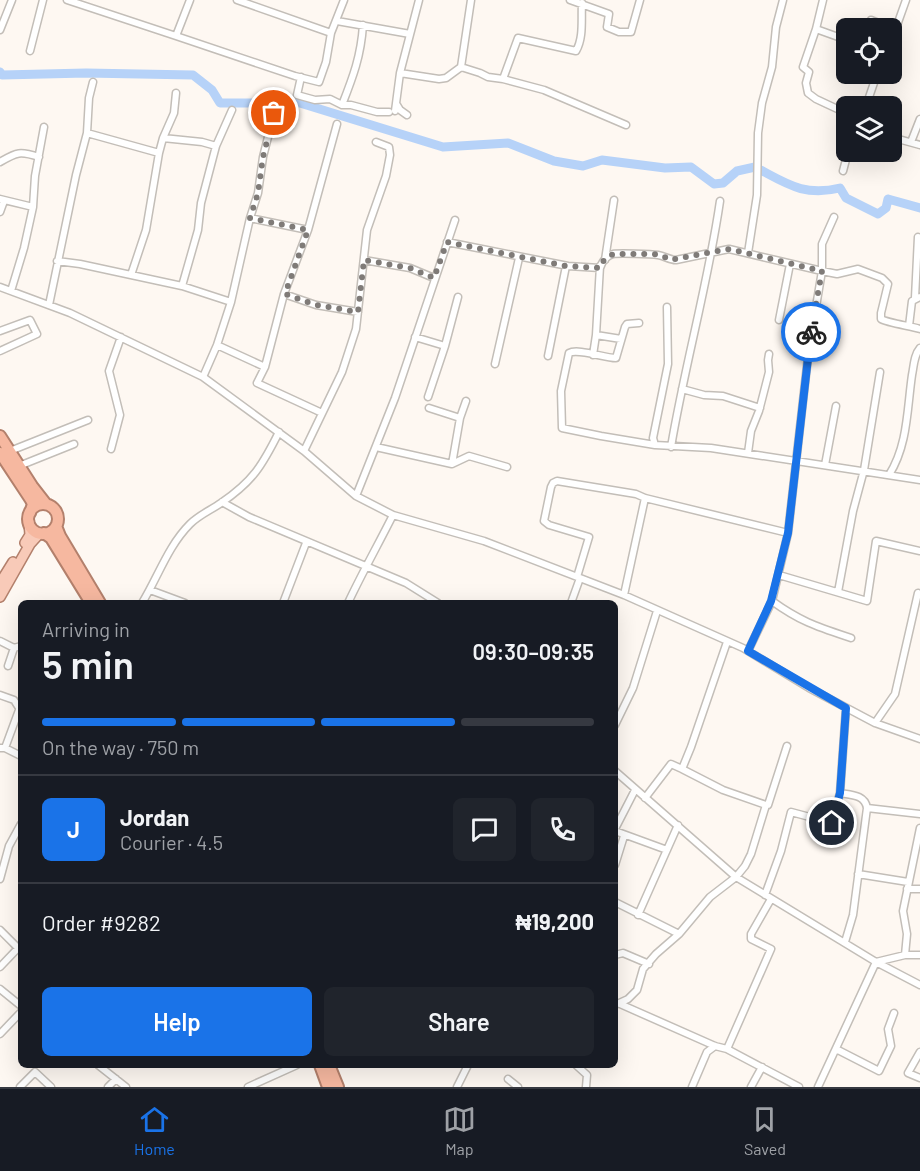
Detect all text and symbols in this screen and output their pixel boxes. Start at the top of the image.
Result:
map controls [836,18,902,162]
button: locate [836,18,902,84]
pin [248,87,299,138]
icon: bag [257,96,290,129]
button: layers [836,96,902,162]
courier [781,302,841,362]
icon: bike [795,316,828,349]
text: Arriving in [42,617,130,641]
text: 09:30–09:35 [472,638,594,664]
text: 5 min [42,640,134,687]
text: On the way · 750 m [42,735,199,759]
pin [806,797,857,848]
button: chat [453,798,516,861]
button: phone [531,798,594,861]
text: Jordan [120,804,189,830]
icon: home [815,806,848,839]
text: J [67,816,80,842]
text: Courier · 4.5 [120,830,223,854]
text: ₦19,200 [515,908,594,934]
text: Order #9282 [42,909,161,935]
button: Help [42,987,312,1056]
button: Share [324,987,594,1056]
tab: Home [134,1103,175,1158]
tab: Map [443,1103,476,1158]
tab: Saved [744,1103,786,1158]

